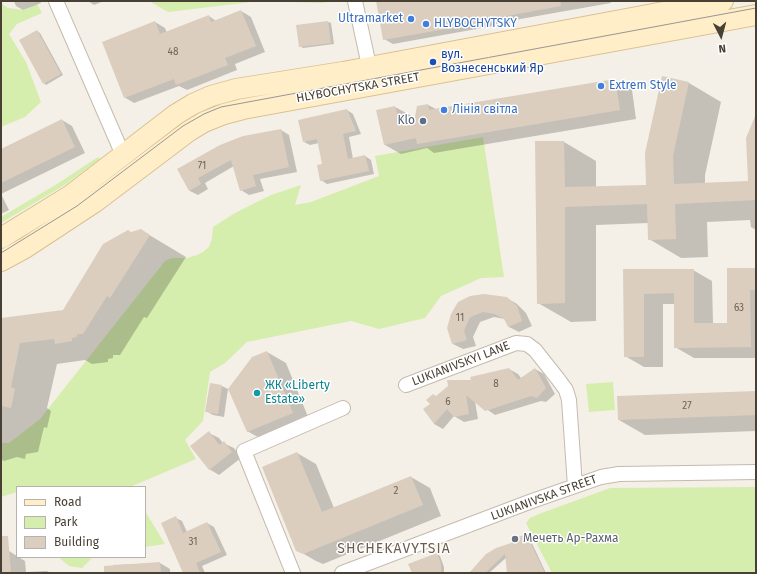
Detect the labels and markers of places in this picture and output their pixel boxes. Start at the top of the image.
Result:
place label: Ultramarket [338,12,403,26]
marker: Ultramarket [406,14,416,24]
place label: HLYBOCHYTSKY [434,17,517,31]
marker: HLYBOCHYTSKY [421,19,431,29]
place label: вул. Вознесенський Яр [441,48,544,76]
marker: вул. Вознесенський Яр [428,57,438,67]
place label: Extrem Style [609,79,677,93]
marker: Extrem Style [596,81,606,91]
place label: Лінія світла [452,103,518,117]
marker: Лінія світла [439,105,449,115]
place label: Klo [397,114,415,128]
marker: Klo [418,116,428,126]
place label: ЖК «Liberty Estate» [265,379,330,407]
marker: ЖК «Liberty Estate» [252,388,262,398]
place label: Мечеть Ар-Рахма [523,532,619,546]
marker: Мечеть Ар-Рахма [510,534,520,544]

